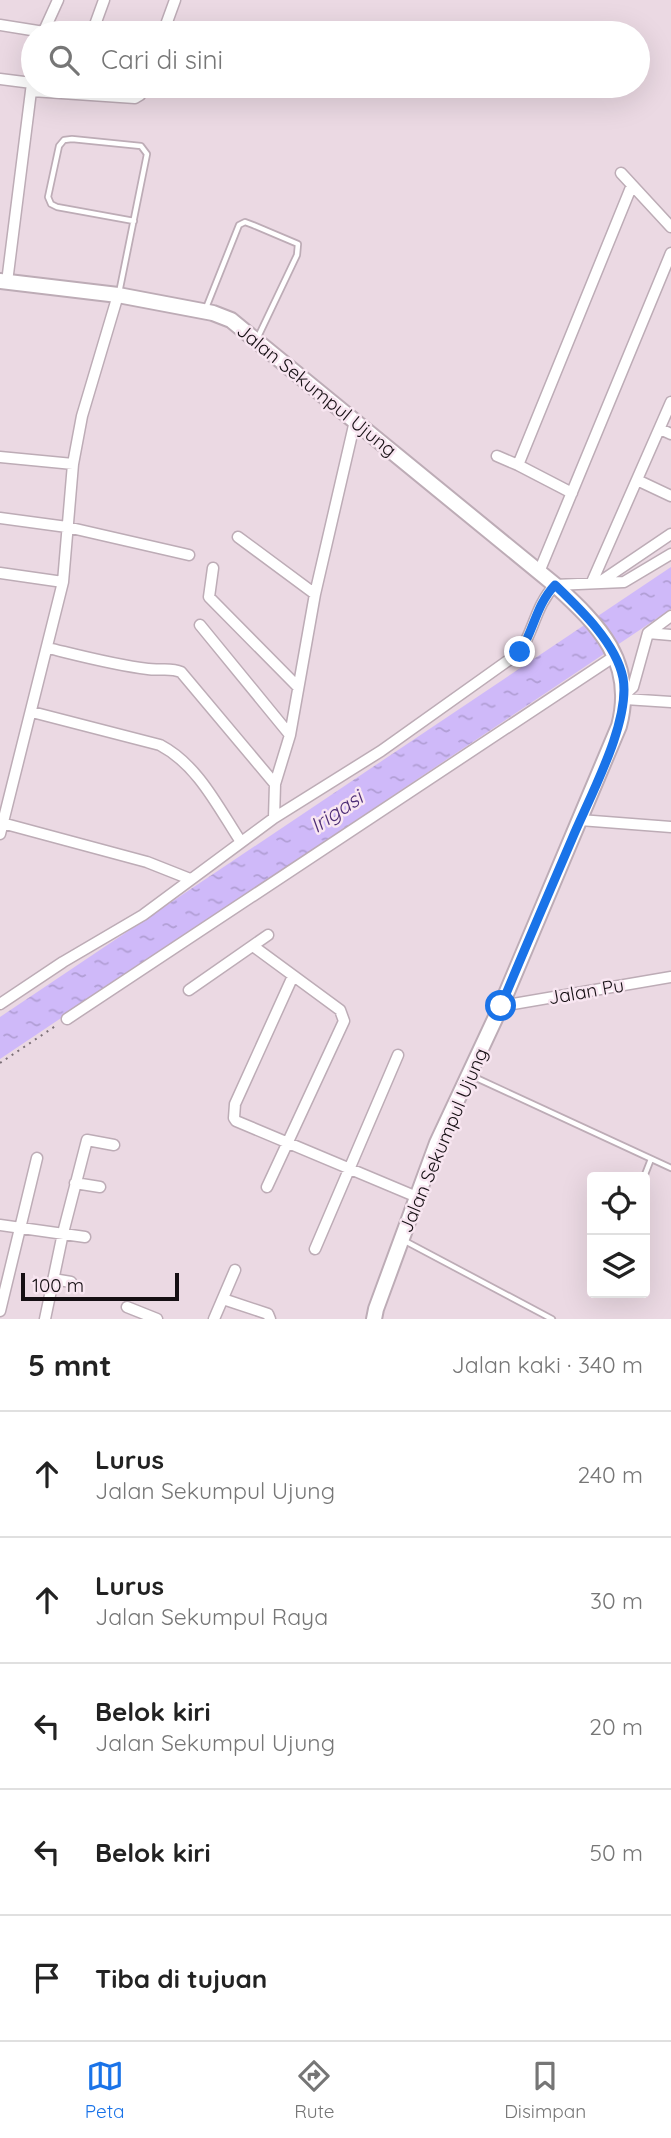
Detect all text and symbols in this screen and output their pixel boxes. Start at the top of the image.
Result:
search box [21,21,650,98]
icon: search [45,41,83,79]
text: Cari di sini [101,43,223,76]
street label: Jalan Sekumpul Ujung [232,318,402,462]
route end [504,636,535,667]
water label: Irigasi [305,783,369,838]
street label: Jalan Pu [546,973,626,1009]
route start [485,990,516,1021]
street label: Jalan Sekumpul Ujung [393,1044,493,1236]
map controls [587,1172,650,1298]
button: locate [587,1172,650,1235]
button: layers [587,1235,650,1298]
scale bar [21,1270,178,1302]
text: 100 m [32,1273,84,1297]
text: 5 mnt [28,1346,112,1384]
text: Jalan kaki · 340 m [452,1350,643,1379]
text: Lurus [95,1443,164,1476]
icon: ahead [28,1455,66,1493]
text: 240 m [578,1460,643,1489]
text: Jalan Sekumpul Ujung [95,1476,335,1505]
text: Lurus [95,1569,164,1602]
icon: ahead [28,1581,66,1619]
text: 30 m [590,1586,643,1615]
text: Jalan Sekumpul Raya [95,1602,328,1631]
text: Belok kiri [95,1695,211,1728]
icon: left [28,1707,66,1745]
text: 20 m [589,1712,643,1741]
text: Jalan Sekumpul Ujung [95,1728,335,1757]
icon: left [28,1833,66,1871]
text: Belok kiri [95,1836,211,1869]
text: 50 m [590,1838,643,1867]
icon: arrive [28,1959,66,1997]
text: Tiba di tujuan [95,1962,267,1995]
tab: Peta [85,2057,125,2123]
tab: Rute [294,2057,335,2123]
tab: Disimpan [504,2057,586,2123]

